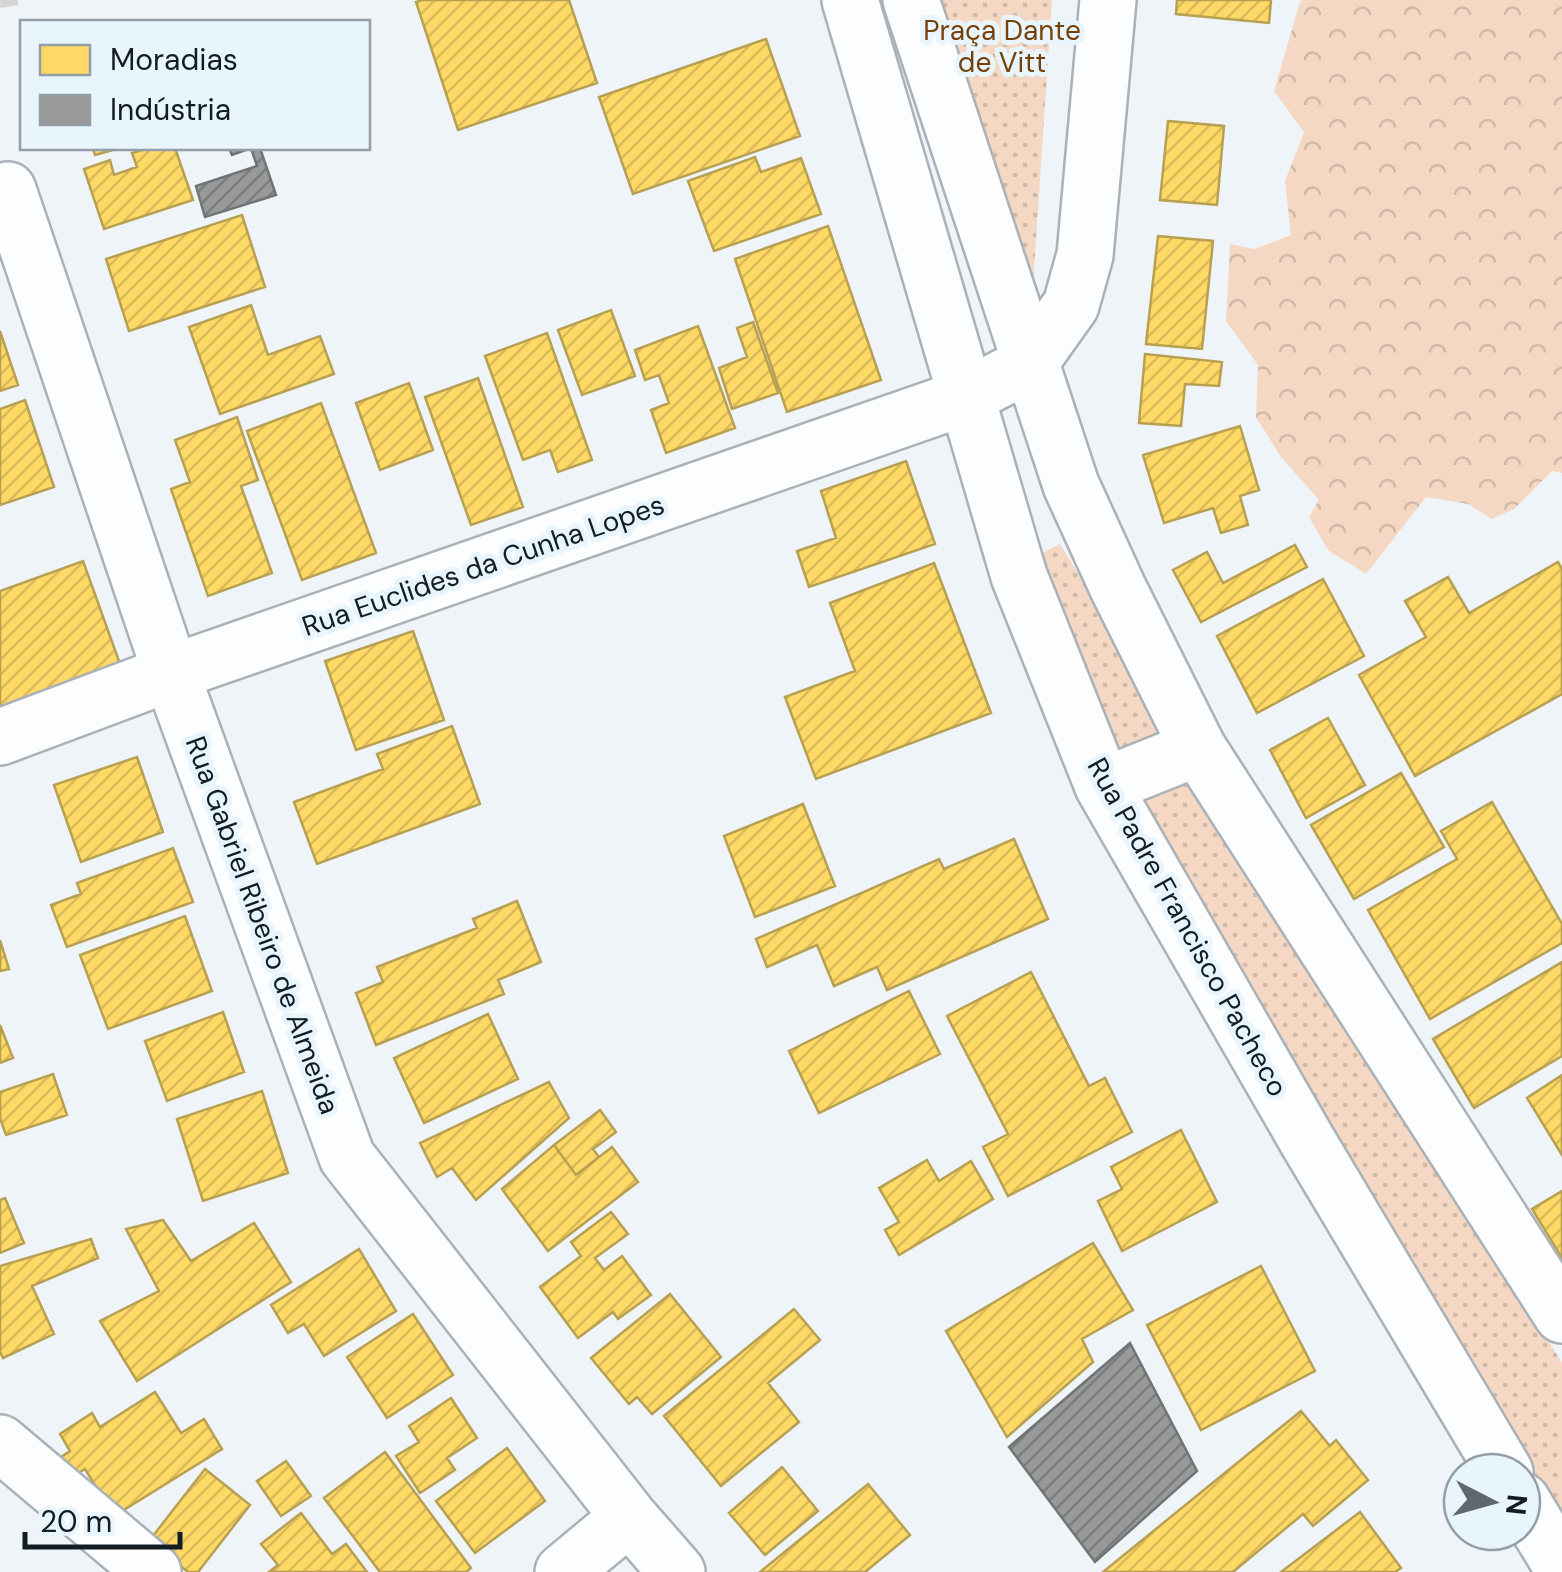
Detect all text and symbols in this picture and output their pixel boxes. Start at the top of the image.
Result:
park label: Praça Dante de Vitt [923,12,1081,81]
legend [20,20,370,150]
text: Moradias [110,40,238,79]
text: Indústria [110,90,231,129]
street label: Rua Euclides da Cunha Lopes [297,486,669,645]
street label: Rua Gabriel Ribeiro de Almeida [177,731,348,1119]
street label: Rua Padre Francisco Pacheco [1079,751,1296,1103]
north arrow [1442,1452,1542,1552]
scale bar [25,1487,180,1549]
text: N [1497,1492,1536,1517]
text: 20 m [40,1502,112,1541]

